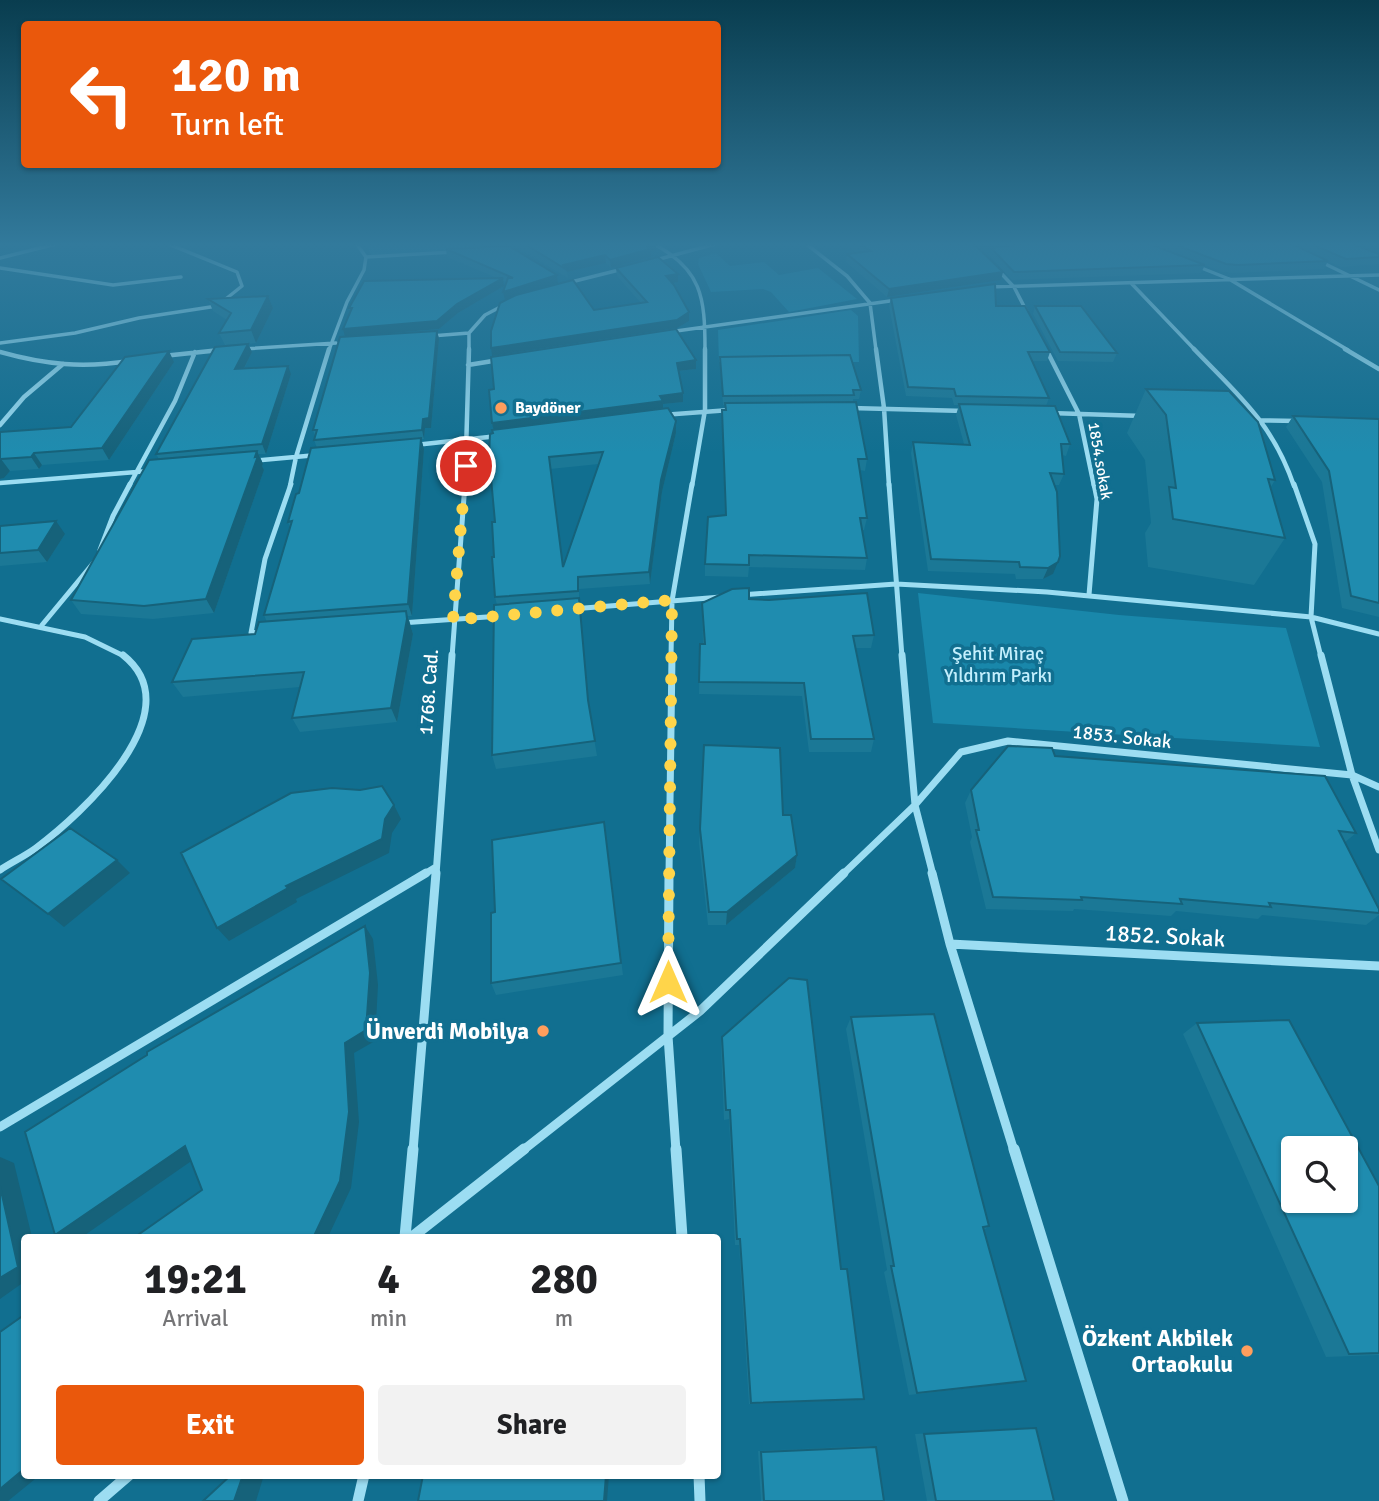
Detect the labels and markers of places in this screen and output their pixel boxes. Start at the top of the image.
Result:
place label: Baydöner [515,398,581,418]
marker: Baydöner [493,400,509,416]
pin [436,436,496,496]
place label: Ünverdi Mobilya [366,1017,529,1046]
marker: Ünverdi Mobilya [535,1023,551,1039]
place label: Özkent Akbilek Ortaokulu [1082,1324,1233,1379]
marker: Özkent Akbilek Ortaokulu [1239,1343,1255,1359]

